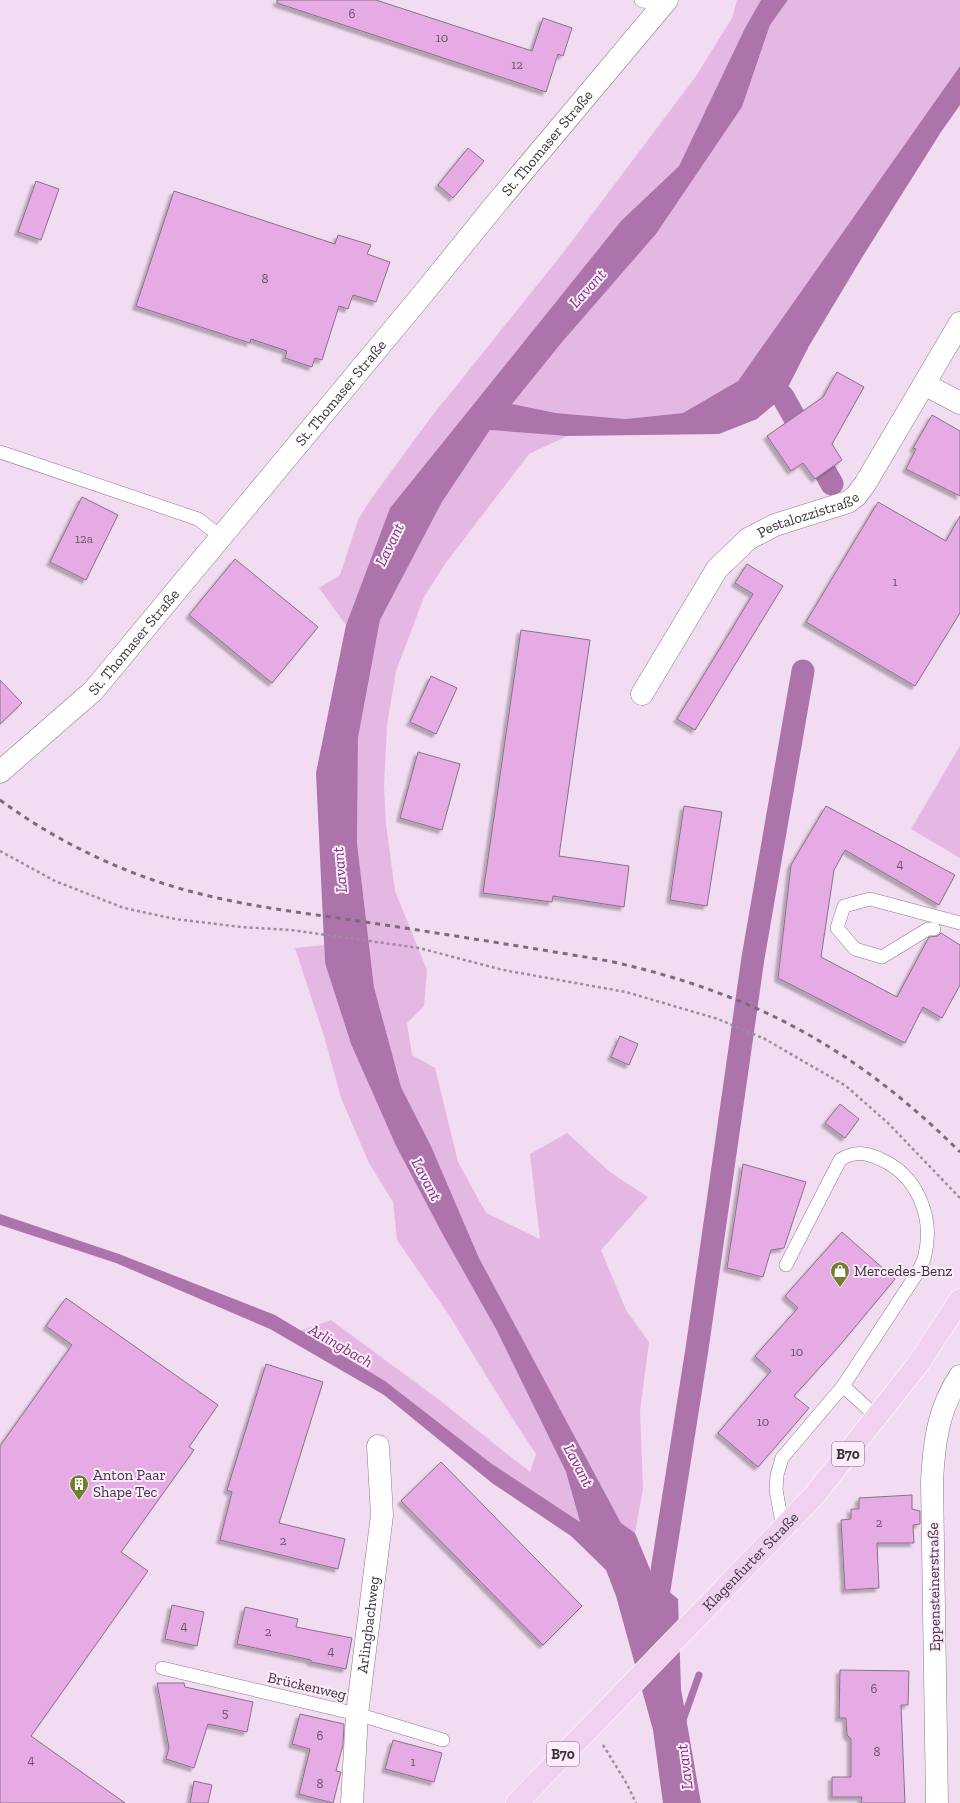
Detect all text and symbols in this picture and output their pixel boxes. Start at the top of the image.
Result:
house number: 6 [349,6,356,21]
house number: 10 [436,30,448,45]
house number: 12 [511,57,523,72]
street label: St. Thomaser Straße [498,86,597,200]
water label: Lavant [565,265,610,312]
house number: 8 [262,271,269,286]
street label: St. Thomaser Straße [291,336,390,450]
street label: Pestalozzistraße [754,488,863,542]
water label: Lavant [371,519,408,569]
house number: 12a [75,531,94,546]
house number: 1 [892,574,898,589]
street label: St. Thomaser Straße [84,585,183,699]
water label: Lavant [328,846,351,894]
house number: 4 [896,856,904,871]
water label: Lavant [407,1154,446,1204]
shop icon: Mercedes-Benz [829,1260,851,1288]
place label: Mercedes-Benz [854,1262,953,1280]
water label: Arlingbach [304,1319,376,1371]
house number: 10 [791,1344,803,1359]
house number: 10 [757,1414,769,1429]
water label: Lavant [559,1440,598,1490]
road number: B70 [832,1442,864,1466]
place label: Anton Paar Shape Tec [93,1466,166,1501]
building icon: Anton Paar Shape Tec [68,1473,90,1501]
street label: Klagenfurter Straße [699,1508,802,1615]
house number: 2 [876,1515,883,1530]
street label: Eppensteinerstraße [924,1522,944,1652]
house number: 2 [280,1533,287,1548]
street label: Arlingbachweg [353,1575,383,1675]
house number: 4 [180,1618,188,1633]
house number: 2 [265,1624,272,1639]
house number: 4 [327,1643,335,1658]
street label: Brückenweg [266,1668,348,1704]
house number: 6 [871,1681,878,1696]
house number: 5 [222,1705,229,1720]
house number: 6 [317,1728,324,1743]
road number: B70 [547,1742,579,1766]
water label: Lavant [672,1742,697,1791]
house number: 8 [874,1744,881,1759]
house number: 4 [27,1752,35,1767]
house number: 1 [410,1754,416,1769]
house number: 8 [317,1776,324,1791]

